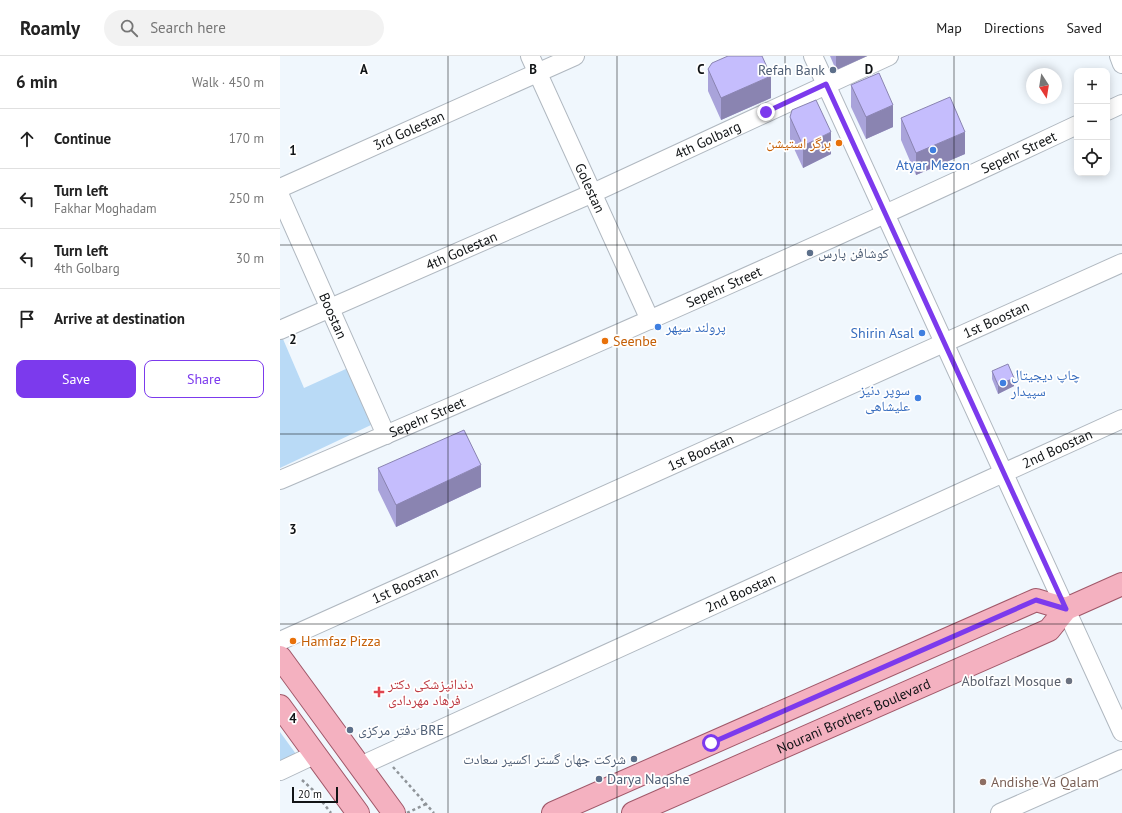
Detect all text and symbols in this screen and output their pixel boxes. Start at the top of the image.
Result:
search box [104,10,384,46]
text: Roamly [20,16,80,40]
icon: search [118,17,140,39]
text: Search here [150,18,226,37]
text: Map [936,19,962,37]
text: Directions [984,19,1044,37]
text: Saved [1066,19,1102,37]
text: A [360,61,368,78]
text: B [529,61,537,78]
text: C [697,61,705,78]
place label: Refah Bank [758,61,825,79]
text: D [865,61,873,78]
marker: Refah Bank [828,65,838,75]
north arrow [1026,68,1062,104]
map controls [1074,68,1110,176]
button: + [1074,68,1110,104]
text: 6 min [16,71,57,93]
text: Walk · 450 m [192,74,264,91]
route end [757,103,775,121]
button: − [1074,104,1110,140]
street label: 3rd Golestan [370,107,447,154]
street label: 4th Golbarg [672,117,744,163]
street label: Sepehr Street [978,127,1059,178]
icon: ahead [16,128,38,150]
text: Continue [54,129,111,148]
text: 170 m [229,130,264,147]
place label: برگر استیشن [766,134,831,152]
marker: برگر استیشن [834,138,844,148]
button: locate [1074,140,1110,176]
text: 1 [289,142,297,159]
marker: Atyar Mezon [928,145,938,155]
place label: Atyar Mezon [896,156,970,174]
street label: Golestan [571,160,609,216]
text: Turn left [54,181,108,200]
icon: left [16,188,38,210]
text: 250 m [229,190,264,207]
text: Fakhar Moghadam [54,200,157,217]
street label: 4th Golestan [423,227,500,274]
text: Turn left [54,241,108,260]
place label: کوشافن پارس [818,244,889,262]
icon: left [16,248,38,270]
marker: کوشافن پارس [805,248,815,258]
text: 30 m [236,250,264,267]
text: 4th Golbarg [54,260,120,277]
street label: Sepehr Street [683,262,765,312]
street label: Boostan [315,290,351,342]
street label: 1st Boostan [960,297,1032,342]
icon: arrive [16,308,38,330]
text: Arrive at destination [54,309,185,328]
place label: پرولند سپهر [665,318,726,336]
marker: پرولند سپهر [653,322,663,332]
place label: Shirin Asal [851,324,914,342]
marker: Shirin Asal [917,328,927,338]
text: 2 [289,331,297,348]
place label: Seenbe [613,332,657,350]
marker: Seenbe [600,336,610,346]
button: Save [16,360,136,398]
button: Share [144,360,264,398]
place label: چاپ دیجیتال سپیدار [1010,366,1080,400]
marker: چاپ دیجیتال سپیدار [998,378,1008,388]
place label: سوپر دنيز عليشاهى [859,381,910,415]
street label: Sepehr Street [386,393,468,441]
marker: سوپر دنيز عليشاهى [913,393,923,403]
street label: 2nd Boostan [1019,425,1095,472]
street label: 1st Boostan [665,430,736,475]
text: 3 [289,521,297,538]
street label: 1st Boostan [369,562,441,608]
street label: 2nd Boostan [703,569,778,617]
place label: Hamfaz Pizza [301,632,381,650]
marker: Hamfaz Pizza [288,636,298,646]
place label: Abolfazl Mosque [962,672,1061,690]
street label: Nourani Brothers Boulevard [774,674,933,758]
place label: دندانپزشکی دکتر فرهاد مهردادی [387,675,474,709]
marker: Abolfazl Mosque [1064,676,1074,686]
marker: دندانپزشکی دکتر فرهاد مهردادی [373,686,385,698]
text: 4 [289,710,297,727]
place label: دفتر مرکزی BRE [358,721,444,739]
marker: دفتر مرکزی BRE [345,725,355,735]
route start [702,734,720,752]
place label: شرکت جهان گستر اکسیر سعادت [463,750,626,768]
marker: شرکت جهان گستر اکسیر سعادت [629,754,639,764]
place label: Darya Naqshe [607,770,690,788]
place label: Andishe Va Qalam [991,773,1099,791]
marker: Darya Naqshe [594,774,604,784]
marker: Andishe Va Qalam [978,777,988,787]
scale bar [292,785,338,804]
text: 20 m [298,787,322,801]

